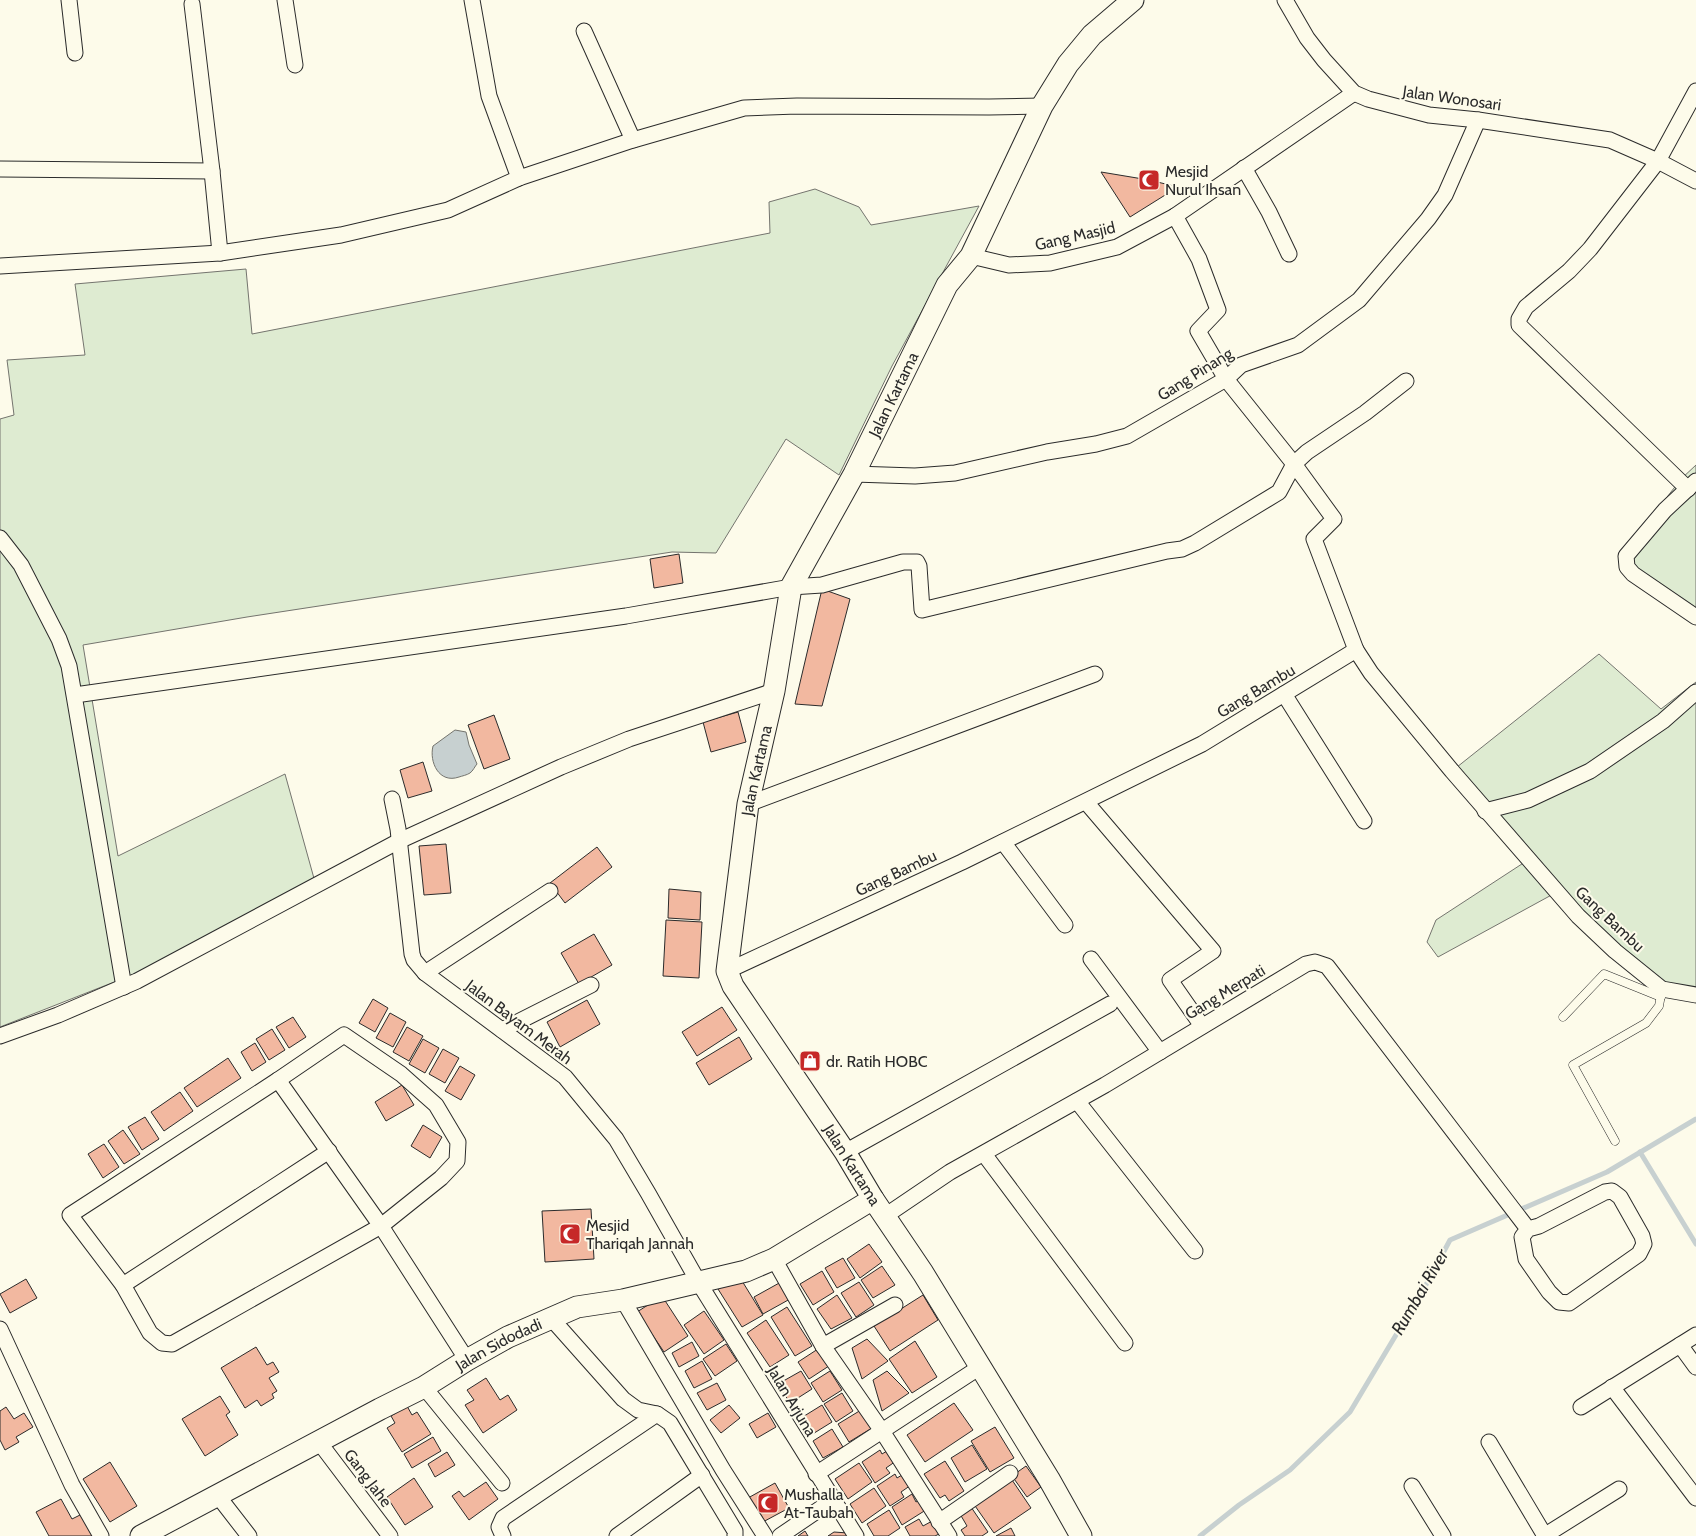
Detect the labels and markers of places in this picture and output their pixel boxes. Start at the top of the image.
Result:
place label: Mesjid Nurul Ihsan [1165,162,1241,199]
mosque icon: Mesjid Nurul Ihsan [1137,168,1161,192]
shop icon: dr. Ratih HOBC [798,1049,822,1073]
place label: dr. Ratih HOBC [826,1052,928,1071]
place label: Mesjid Thariqah Jannah [586,1216,694,1253]
mosque icon: Mesjid Thariqah Jannah [558,1222,582,1246]
place label: Mushalla At-Taubah [784,1485,854,1522]
mosque icon: Mushalla At-Taubah [756,1491,780,1515]

